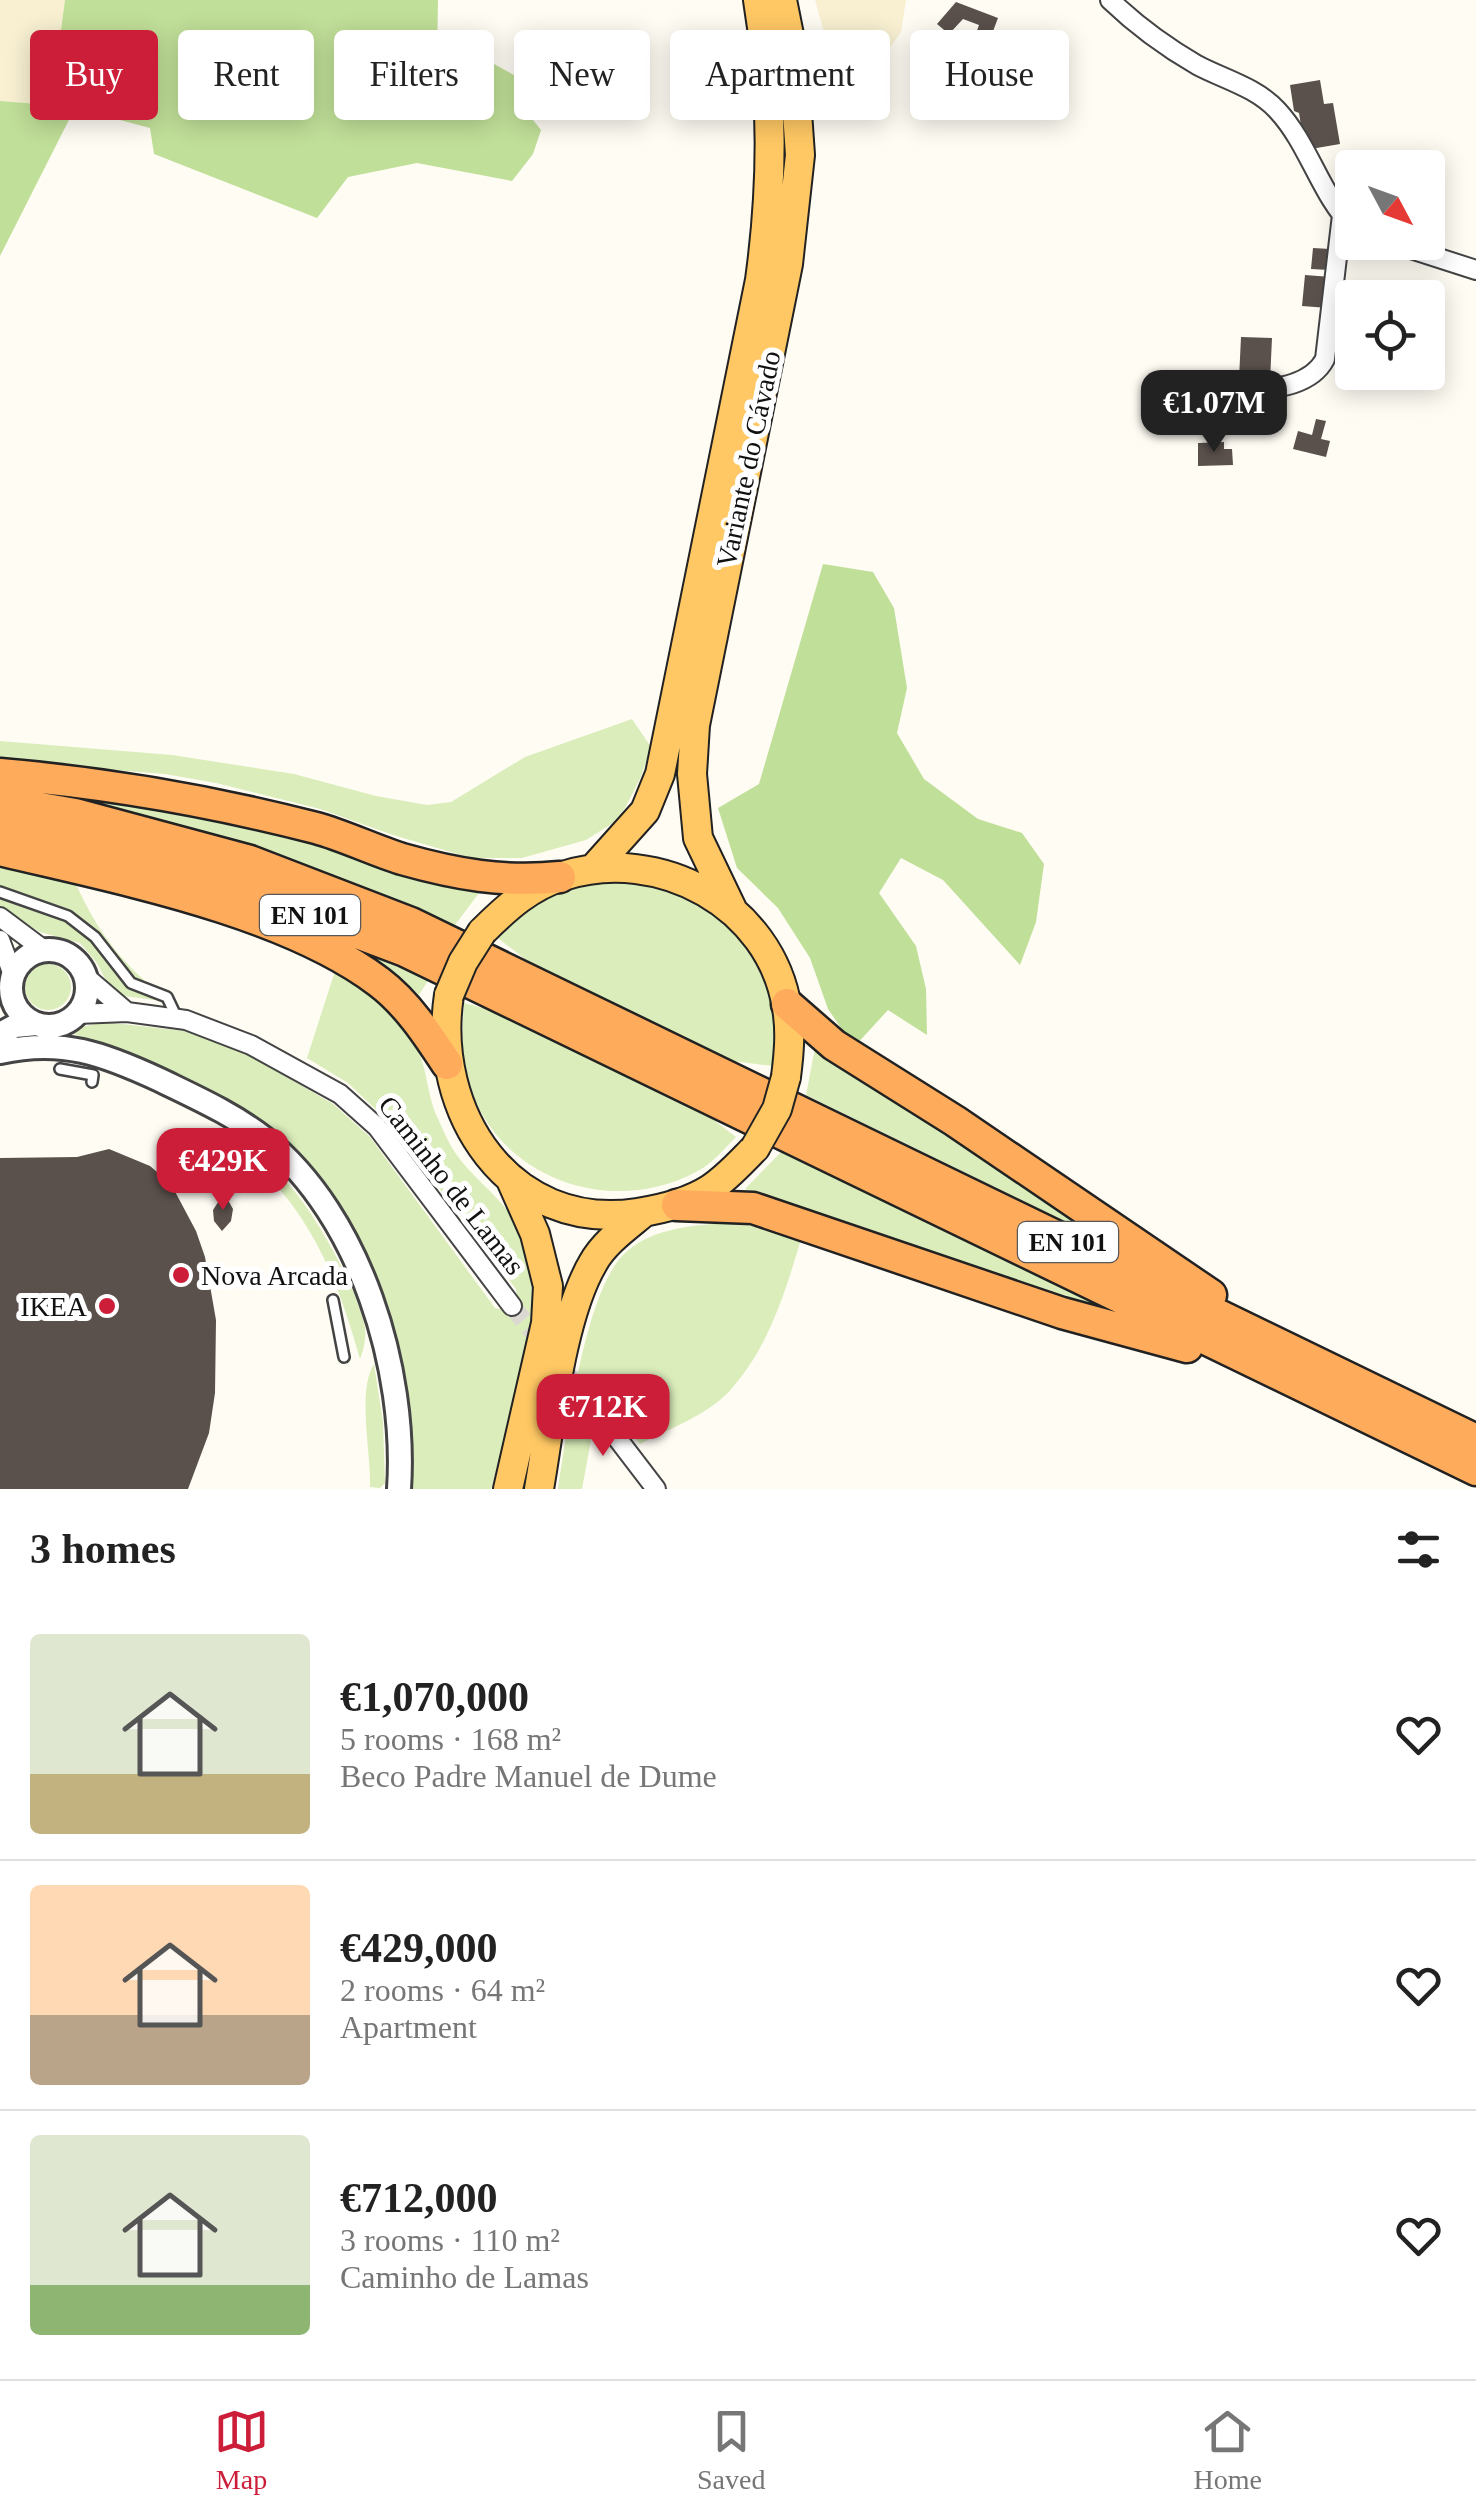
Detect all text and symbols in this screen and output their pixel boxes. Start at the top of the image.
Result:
chip: Buy [30,30,158,120]
chip: Rent [178,30,314,120]
chip: Filters [334,30,494,120]
chip: New [514,30,650,120]
chip: Apartment [670,30,890,120]
chip: House [910,30,1069,120]
north arrow [1335,150,1445,260]
map controls [1335,150,1445,390]
button: locate [1335,280,1445,390]
street label: Variante do Cávado [710,348,787,570]
pin: €1.07M [1133,370,1295,455]
text: €1.07M [1163,384,1265,420]
road number: EN 101 [260,895,360,935]
street label: Caminho de Lamas [372,1090,531,1281]
pin: €429K [153,1128,293,1213]
text: €429K [179,1142,267,1178]
road number: EN 101 [1018,1222,1118,1262]
place label: Nova Arcada [201,1260,349,1291]
marker: Nova Arcada [170,1264,192,1286]
place label: IKEA [20,1291,88,1322]
marker: IKEA [96,1295,118,1317]
pin: €712K [533,1374,673,1459]
text: €712K [559,1388,647,1424]
icon: filters [1391,1522,1446,1577]
text: 3 homes [30,1526,176,1572]
icon: home [110,1674,230,1794]
text: €1,070,000 [340,1674,529,1720]
icon: heart [1391,1707,1446,1762]
text: 5 rooms · 168 m² [340,1721,561,1757]
text: Beco Padre Manuel de Dume [340,1758,717,1794]
icon: home [110,1925,230,2045]
text: €429,000 [340,1925,498,1971]
icon: heart [1391,1958,1446,2013]
text: 2 rooms · 64 m² [340,1972,545,2008]
text: Apartment [340,2009,477,2045]
icon: home [110,2175,230,2295]
text: €712,000 [340,2175,498,2221]
icon: heart [1391,2208,1446,2263]
text: 3 rooms · 110 m² [340,2222,560,2258]
text: Caminho de Lamas [340,2259,589,2295]
tab: Map [214,2404,269,2496]
tab: Saved [697,2404,765,2496]
tab: Home [1194,2404,1262,2496]

